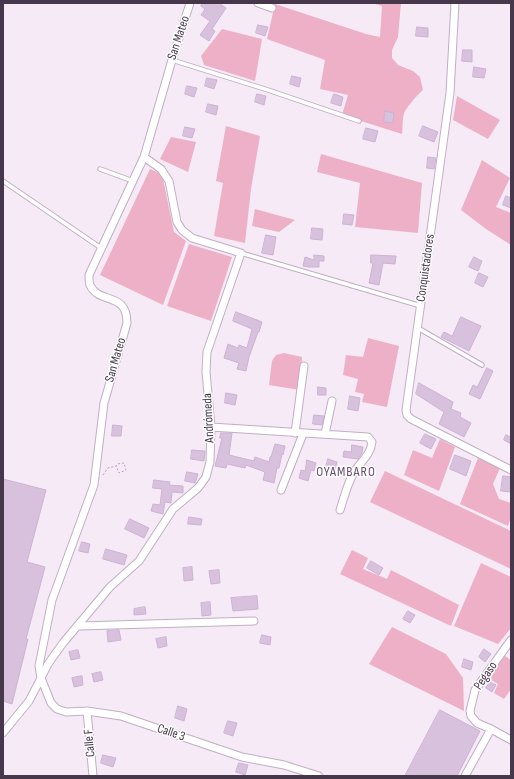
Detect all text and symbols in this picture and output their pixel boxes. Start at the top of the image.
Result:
street label: San Mateo [165,14,193,62]
street label: Conquistadores [414,233,438,303]
street label: San Mateo [102,336,130,384]
street label: Andrómeda [200,393,218,443]
district label: OYAMBARO [316,464,376,480]
street label: Pegaso [471,659,501,693]
street label: Calle 3 [155,721,187,745]
street label: Calle F [81,728,99,758]

